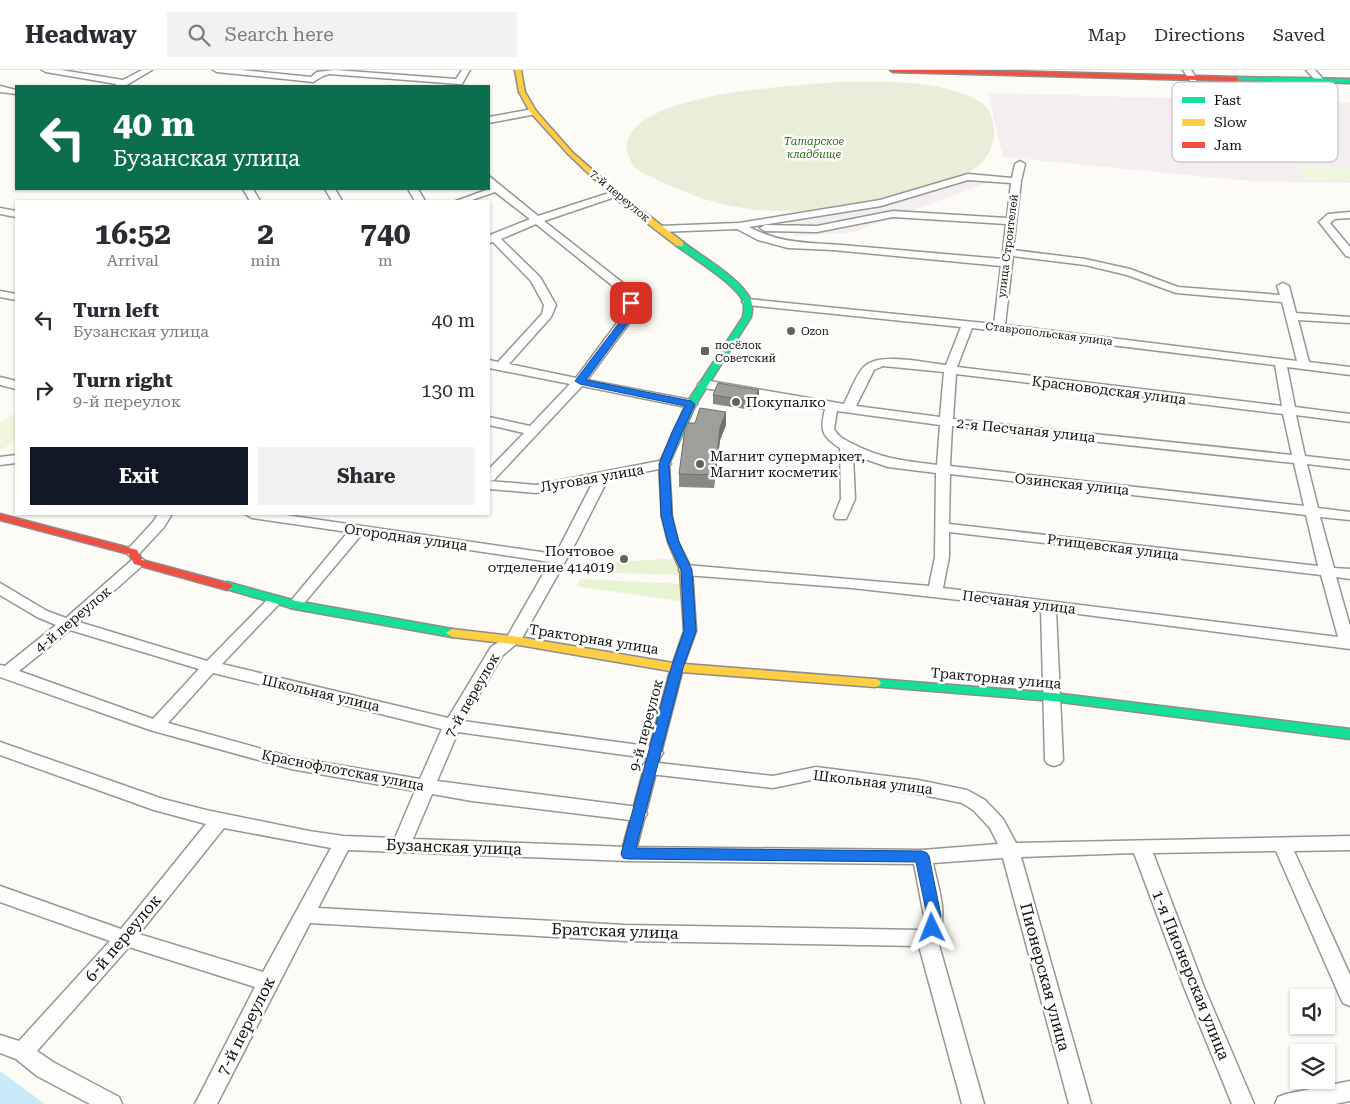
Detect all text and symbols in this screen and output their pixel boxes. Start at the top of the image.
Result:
search box [167,12,517,57]
text: Headway [25,21,137,49]
icon: search [185,21,213,49]
text: Search here [225,23,334,46]
text: Map [1088,24,1126,45]
text: Directions [1154,24,1245,45]
text: Saved [1273,24,1325,45]
legend [1172,82,1338,162]
text: Fast [1214,92,1241,108]
text: 40 m [113,104,195,145]
icon: left [30,105,95,170]
text: Slow [1214,114,1247,130]
park label: Татарское кладбище [784,135,845,161]
text: Jam [1214,137,1242,153]
text: Бузанская улица [113,146,300,171]
street label: 7-й переулок [587,167,653,225]
street label: улица Строителей [995,193,1021,299]
text: 16:52 [94,216,171,251]
text: 2 [257,216,274,251]
text: 740 [360,216,410,251]
text: Arrival [107,251,159,270]
text: min [251,251,281,270]
text: m [378,251,393,270]
pin [610,282,652,324]
icon: arrive [617,289,645,317]
text: Turn left [73,299,159,322]
icon: left [30,306,58,334]
text: 40 m [432,309,475,332]
street label: Ставропольская улица [985,320,1113,348]
text: Бузанская улица [73,322,209,341]
marker: Ozon [785,325,797,337]
place label: Ozon [801,325,829,338]
place label: посёлок Советский [715,339,776,365]
marker: посёлок Советский [699,345,711,357]
text: Turn right [73,369,173,392]
street label: Красноводская улица [1031,373,1188,407]
icon: right [30,376,58,404]
text: 130 m [421,379,475,402]
text: 9-й переулок [73,392,181,411]
place label: Покупалко [746,394,826,410]
marker: Покупалко [730,396,742,408]
street label: 2-я Песчаная улица [956,415,1097,445]
button: Exit [30,447,248,505]
button: Share [258,447,475,505]
place label: Магнит супермаркет, Магнит косметик [710,448,865,480]
marker: Магнит супермаркет, Магнит косметик [694,458,706,470]
street label: Луговая улица [539,461,645,495]
street label: Озинская улица [1014,470,1130,498]
street label: Огородная улица [343,520,469,554]
street label: Ртищевская улица [1046,531,1180,563]
place label: Почтовое отделение 414019 [488,543,614,575]
marker: Почтовое отделение 414019 [618,553,630,565]
street label: 4-й переулок [32,582,114,656]
street label: Песчаная улица [961,587,1077,617]
street label: Тракторная улица [528,621,660,657]
street label: 7-й переулок [441,650,503,740]
street label: Тракторная улица [930,664,1062,692]
street label: Школьная улица [261,672,382,714]
street label: 9-й переулок [626,677,666,773]
street label: Краснофлотская улица [260,746,426,794]
street label: Школьная улица [812,767,934,797]
street label: Бузанская улица [386,835,523,859]
street label: 1-я Пионерская улица [1148,887,1234,1063]
street label: 6-й переулок [81,891,165,985]
position arrow [905,901,957,953]
street label: Пионерская улица [1016,901,1074,1053]
street label: Братская улица [551,919,679,943]
street label: 7-й переулок [213,974,279,1078]
map controls [1290,989,1335,1089]
button: sound [1290,989,1335,1034]
button: layers [1290,1044,1335,1089]

